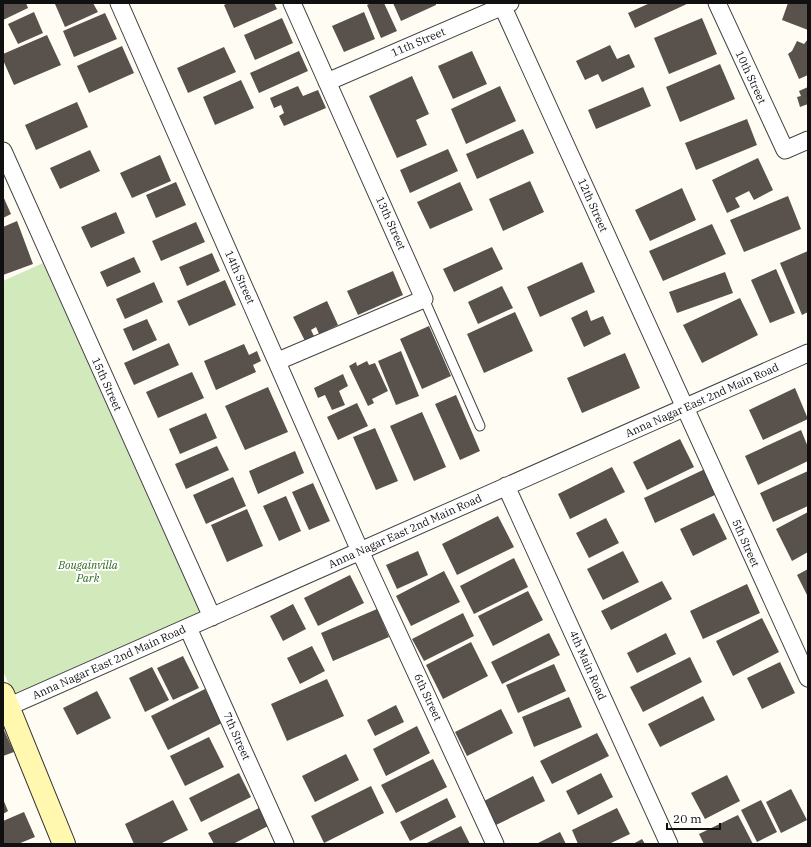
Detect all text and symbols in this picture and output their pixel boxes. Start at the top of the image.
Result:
street label: 11th Street [389,24,447,60]
street label: 10th Street [733,48,770,106]
street label: 12th Street [575,176,611,234]
street label: 13th Street [373,194,409,252]
street label: 14th Street [222,248,258,306]
street label: 15th Street [89,355,125,413]
street label: Anna Nagar East 2nd Main Road [623,360,781,440]
street label: Anna Nagar East 2nd Main Road [326,491,484,571]
street label: 5th Street [729,517,763,569]
park label: Bougainvilla Park [57,558,118,585]
street label: Anna Nagar East 2nd Main Road [30,622,188,702]
street label: 4th Main Road [566,628,610,702]
street label: 6th Street [411,671,445,723]
street label: 7th Street [220,710,254,762]
scale bar [667,805,720,831]
text: 20 m [673,811,702,826]

